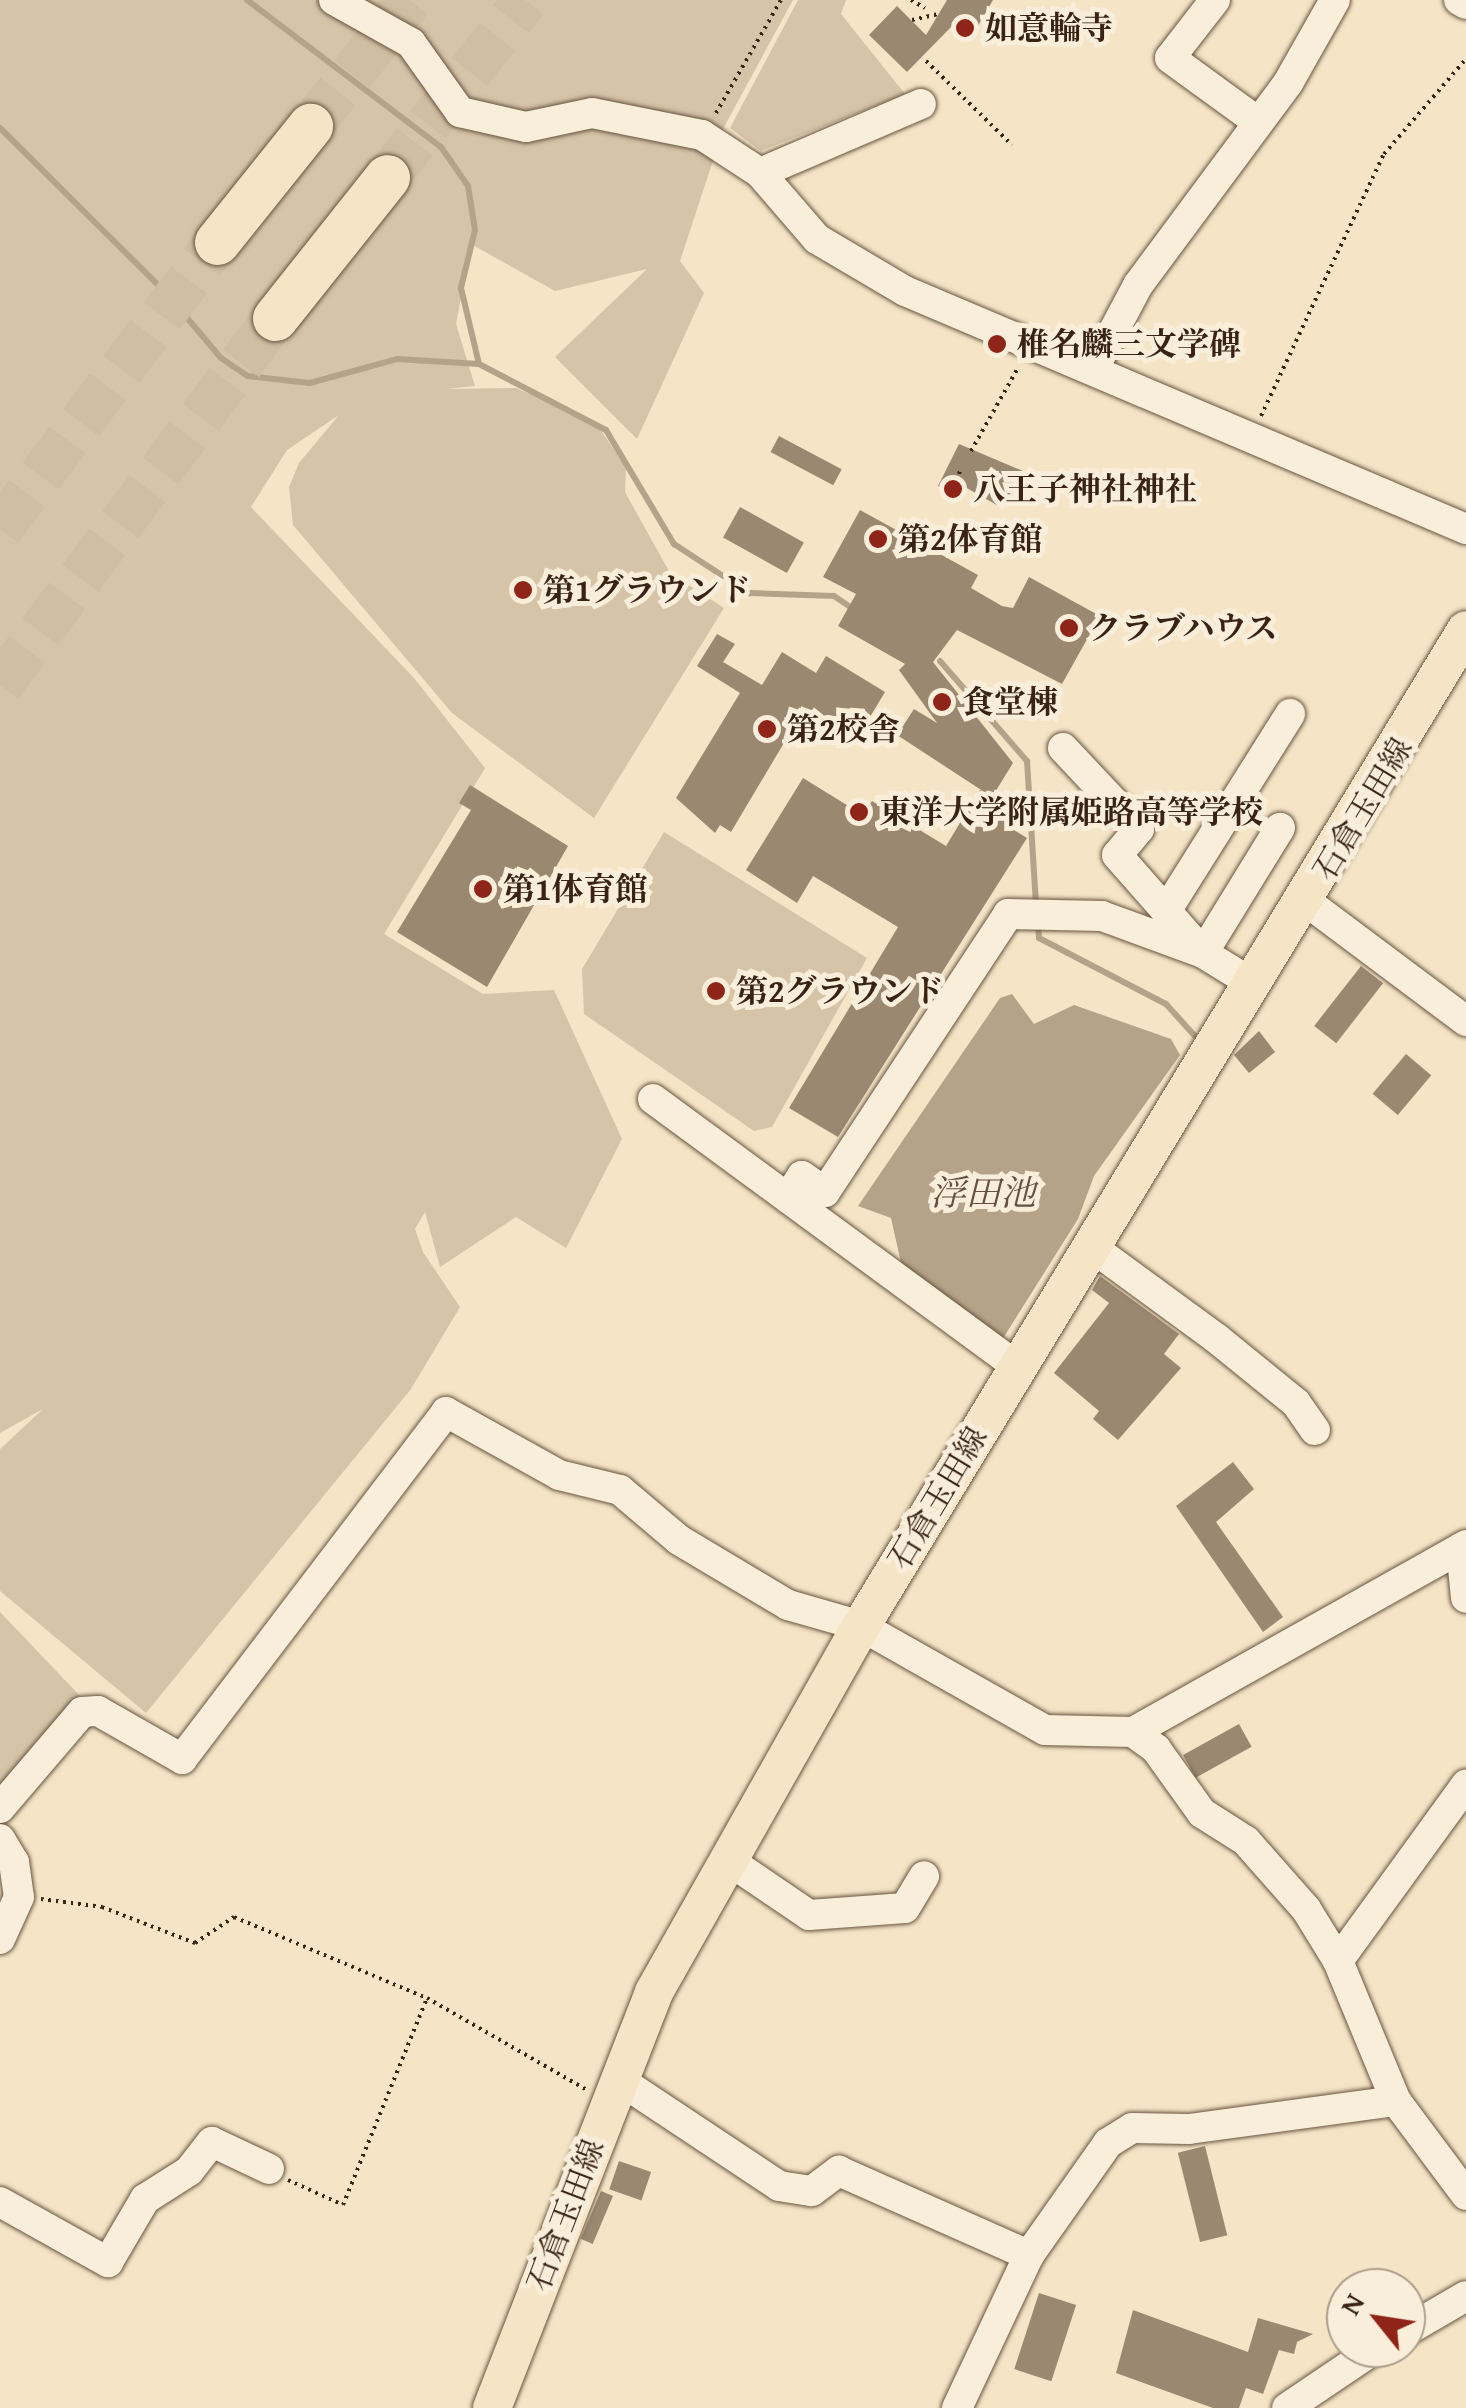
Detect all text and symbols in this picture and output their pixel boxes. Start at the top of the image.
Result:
place label: 如意輪寺 [985,9,1113,47]
marker: 如意輪寺 [954,17,976,39]
place label: 椎名麟三文学碑 [1017,325,1241,363]
marker: 椎名麟三文学碑 [986,333,1008,355]
place label: 八王子神社神社 [973,470,1197,508]
marker: 八王子神社神社 [942,478,964,500]
place label: 第2体育館 [898,520,1043,558]
marker: 第2体育館 [867,528,889,550]
place label: 第1グラウンド [543,571,752,609]
marker: 第1グラウンド [512,579,534,601]
place label: クラブハウス [1089,609,1281,647]
marker: クラブハウス [1058,617,1080,639]
place label: 食堂棟 [962,683,1058,721]
marker: 食堂棟 [931,691,953,713]
place label: 第2校舎 [787,710,900,748]
marker: 第2校舎 [756,718,778,740]
street label: 石倉玉田線 [1305,731,1421,887]
place label: 東洋大学附属姫路高等学校 [879,793,1263,831]
marker: 東洋大学附属姫路高等学校 [848,801,870,823]
place label: 第1体育館 [503,870,648,908]
marker: 第1体育館 [472,878,494,900]
place label: 第2グラウンド [736,972,945,1010]
marker: 第2グラウンド [705,980,727,1002]
water label: 浮田池 [931,1172,1035,1214]
street label: 石倉玉田線 [880,1420,996,1576]
street label: 石倉玉田線 [519,2133,613,2297]
north arrow [1326,2268,1426,2368]
text: N [1329,2285,1374,2322]

